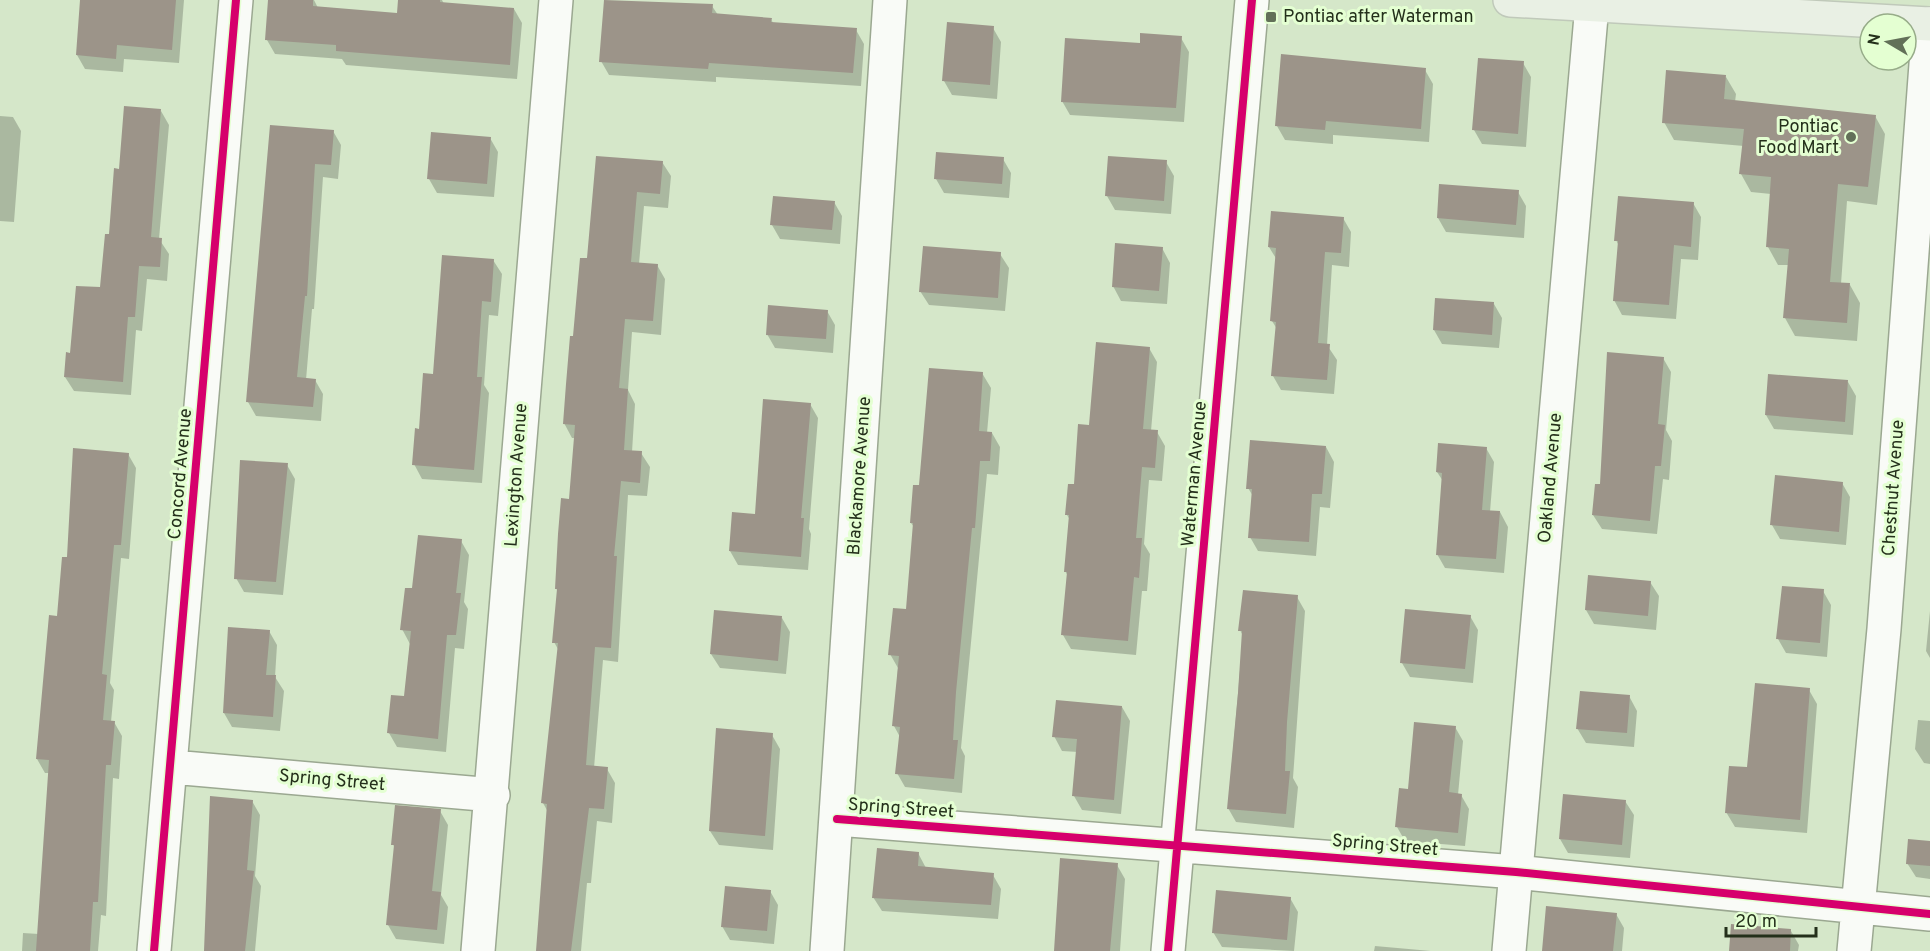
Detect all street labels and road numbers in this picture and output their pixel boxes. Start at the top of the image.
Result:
street label: Blackamore Avenue [843,396,877,556]
street label: Waterman Avenue [1177,400,1213,548]
street label: Lexington Avenue [501,402,533,548]
street label: Concord Avenue [164,407,198,541]
street label: Oakland Avenue [1534,412,1568,544]
street label: Chestnut Avenue [1878,419,1910,557]
street label: Spring Street [278,765,386,797]
street label: Spring Street [847,794,955,824]
street label: Spring Street [1331,830,1439,862]

